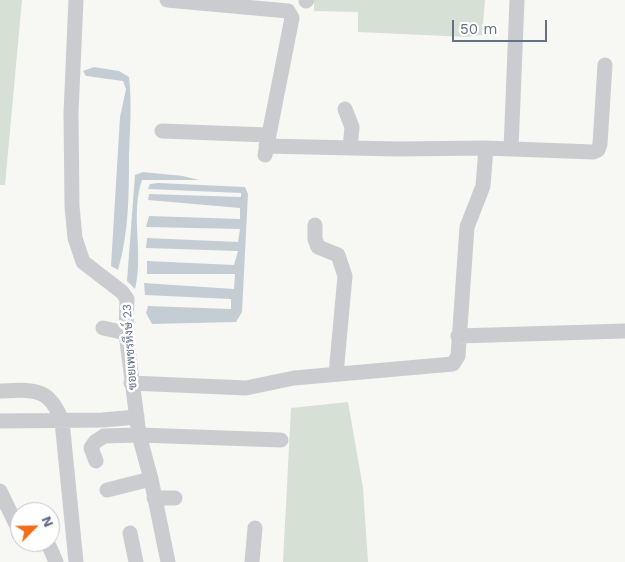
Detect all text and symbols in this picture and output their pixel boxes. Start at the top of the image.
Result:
scale bar [455,10,550,42]
text: 50 m [460,20,497,38]
street label: ซอยเพชรหึงษ์ 23 [120,304,140,390]
north arrow [10,502,60,552]
text: N [38,514,57,529]

